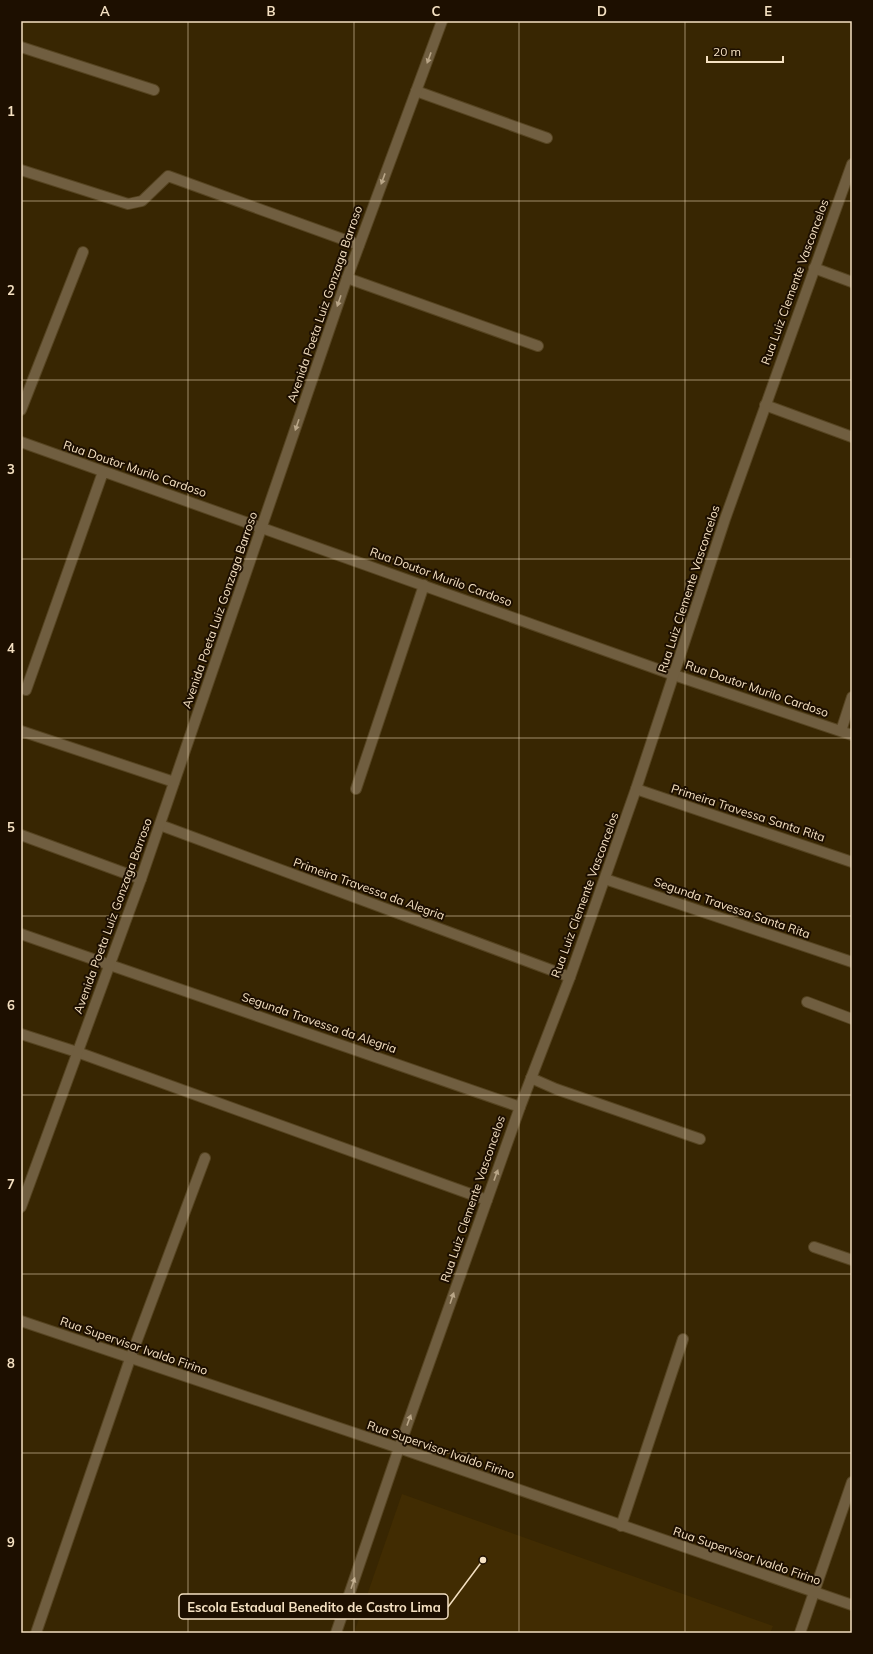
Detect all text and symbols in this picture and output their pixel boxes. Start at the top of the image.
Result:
text: A [100,3,110,19]
text: B [267,3,276,19]
text: C [432,3,441,19]
text: D [597,3,607,19]
text: E [764,3,772,19]
scale bar [707,38,783,64]
text: 20 m [713,44,741,59]
one-way arrow [425,52,431,64]
text: 1 [7,103,15,119]
one-way arrow [380,174,386,186]
street label: Rua Luiz Clemente Vasconcelos [758,197,832,367]
street label: Avenida Poeta Luiz Gonzaga Barroso [284,203,365,404]
text: 2 [7,282,15,298]
one-way arrow [336,296,342,308]
one-way arrow [294,419,300,431]
street label: Rua Doutor Murilo Cardoso [62,437,209,500]
text: 3 [7,461,15,477]
street label: Rua Luiz Clemente Vasconcelos [654,503,723,674]
street label: Avenida Poeta Luiz Gonzaga Barroso [179,509,260,710]
street label: Rua Doutor Murilo Cardoso [368,544,515,609]
text: 4 [7,640,15,656]
street label: Rua Doutor Murilo Cardoso [684,657,831,720]
street label: Primeira Travessa Santa Rita [669,781,827,845]
street label: Rua Luiz Clemente Vasconcelos [548,810,622,980]
street label: Avenida Poeta Luiz Gonzaga Barroso [70,816,155,1016]
text: 5 [7,819,15,835]
street label: Primeira Travessa da Alegria [292,854,447,923]
street label: Segunda Travessa Santa Rita [652,874,812,941]
street label: Segunda Travessa da Alegria [240,989,399,1056]
text: 6 [7,997,15,1013]
street label: Rua Luiz Clemente Vasconcelos [437,1114,508,1284]
one-way arrow [493,1169,499,1181]
text: 7 [7,1176,15,1192]
one-way arrow [450,1291,456,1303]
street label: Rua Supervisor Ivaldo Firino [58,1313,210,1378]
text: 8 [7,1355,15,1371]
one-way arrow [406,1414,412,1426]
street label: Rua Supervisor Ivaldo Firino [365,1417,517,1482]
street label: Rua Supervisor Ivaldo Firino [671,1523,823,1588]
text: 9 [7,1534,15,1550]
one-way arrow [351,1577,357,1589]
callout: Escola Estadual Benedito de Castro Lima [179,1594,448,1619]
text: Escola Estadual Benedito de Castro Lima [187,1599,441,1615]

